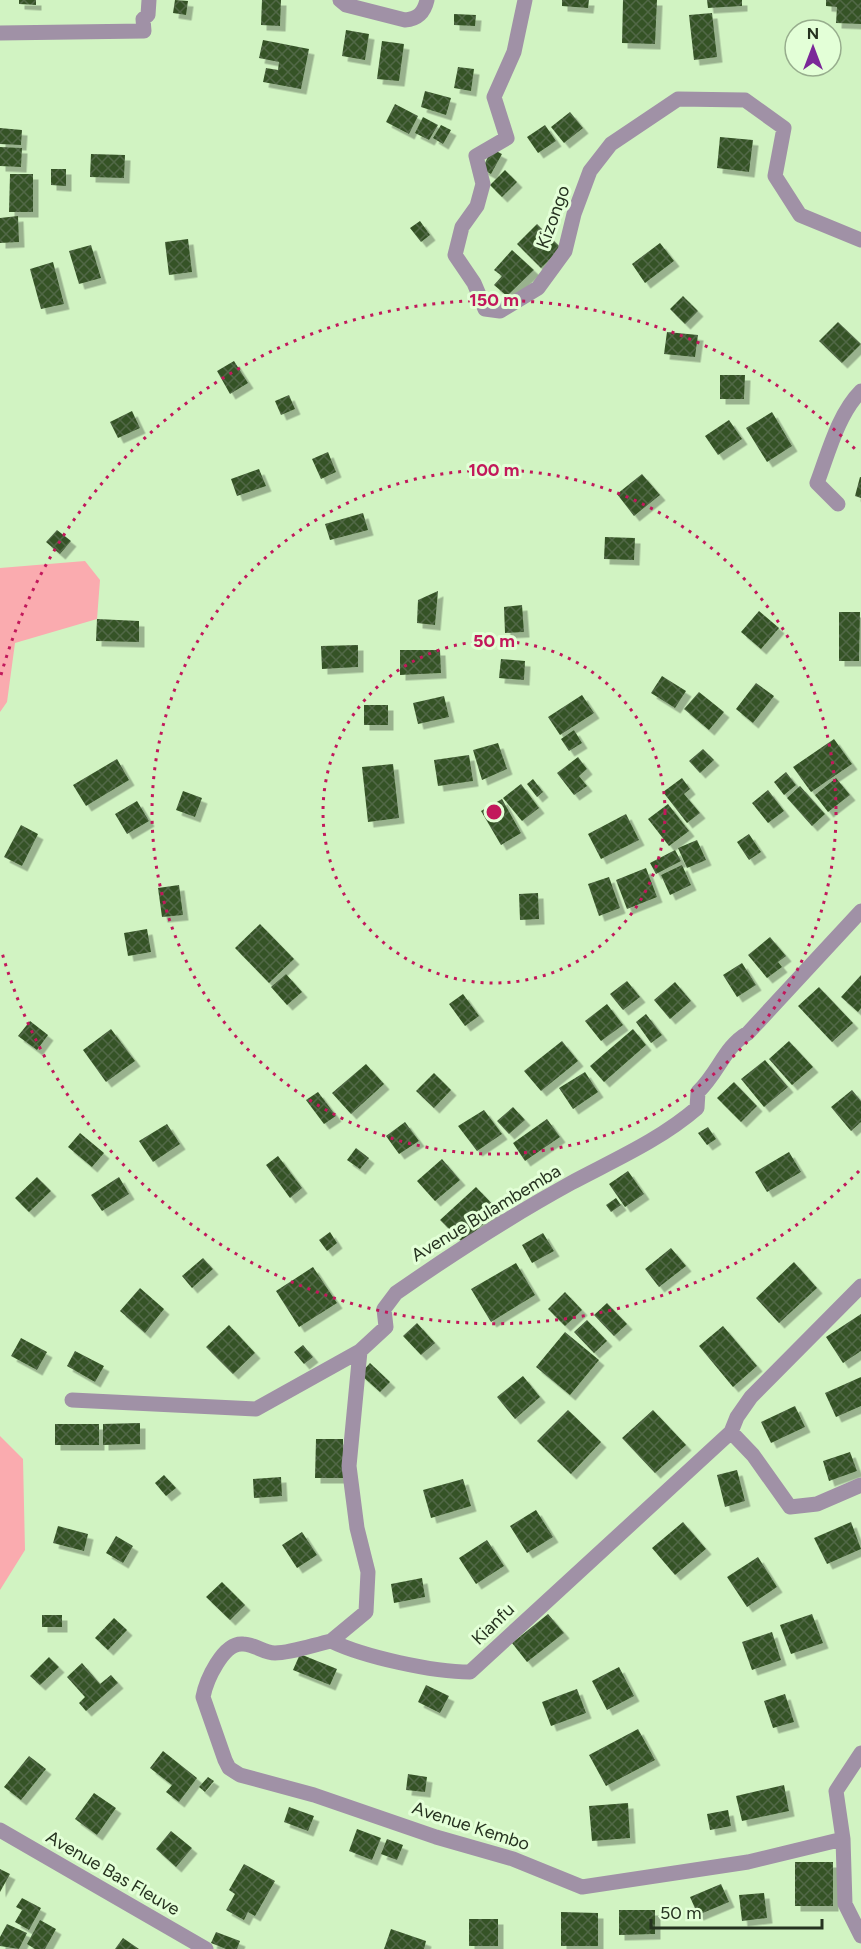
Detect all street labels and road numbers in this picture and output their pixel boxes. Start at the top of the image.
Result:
street label: Kizongo [531,182,575,252]
street label: Avenue Bulambemba [407,1160,565,1266]
street label: Kianfu [467,1598,519,1650]
street label: Avenue Kembo [409,1797,533,1855]
street label: Avenue Bas Fleuve [42,1826,184,1920]

